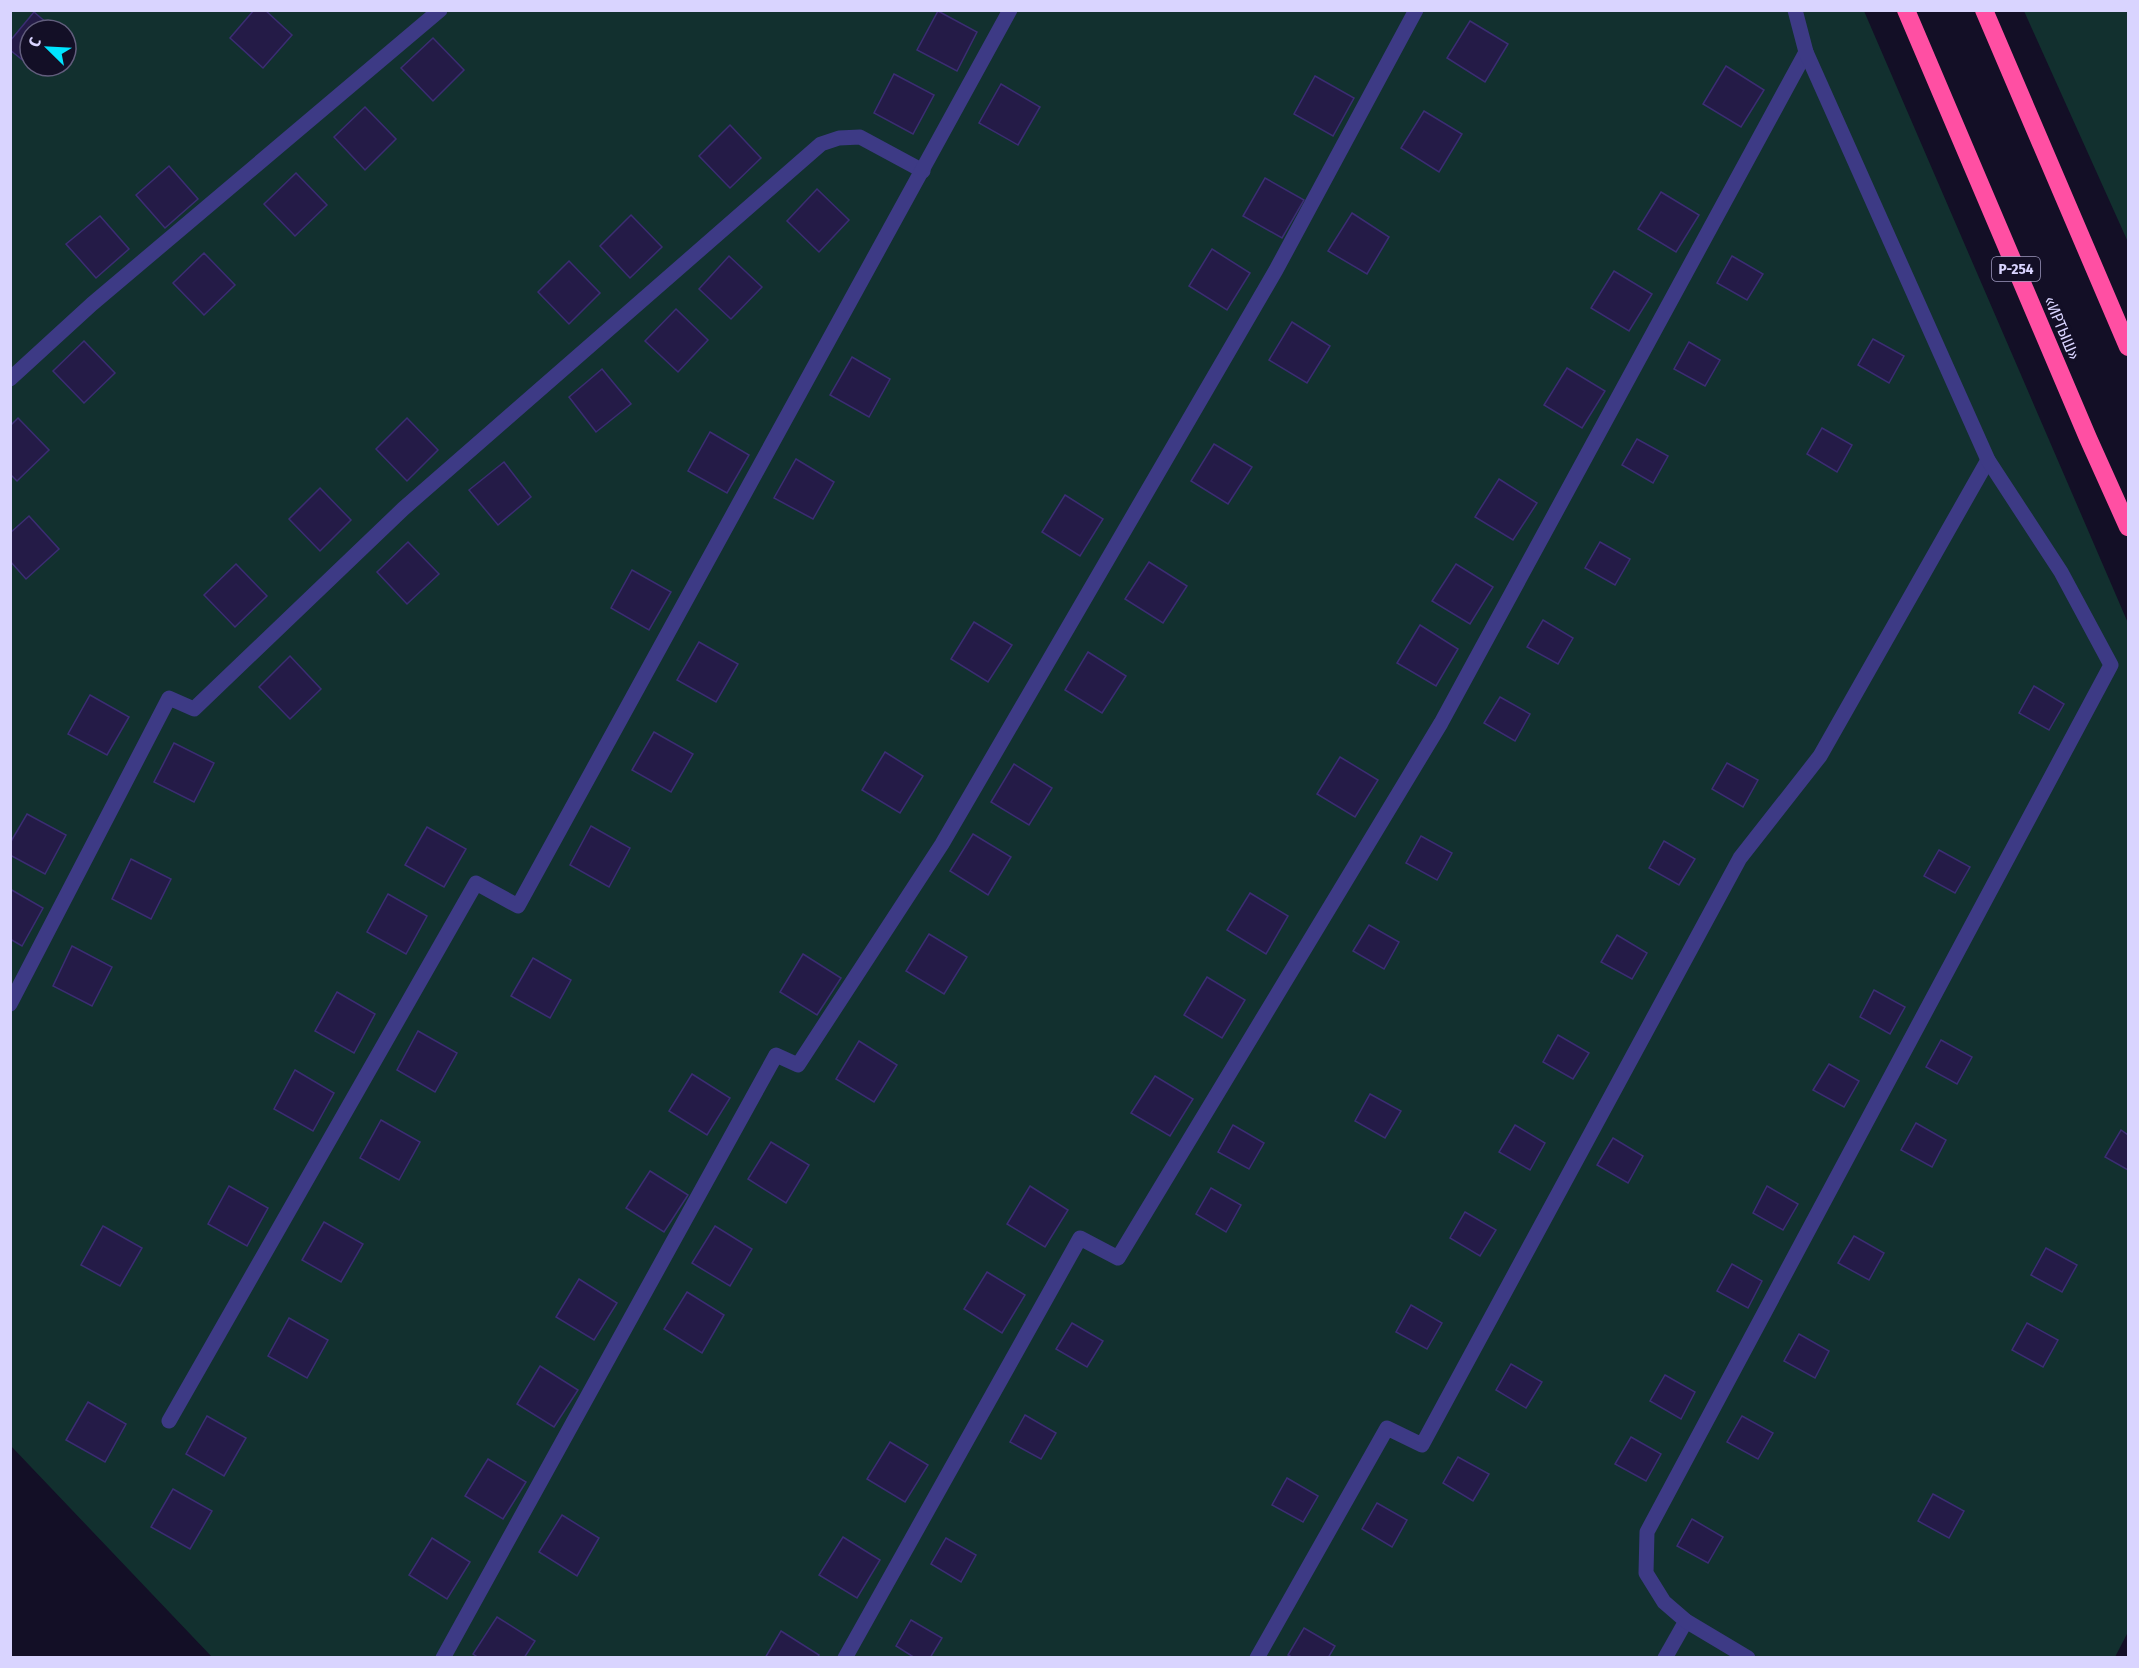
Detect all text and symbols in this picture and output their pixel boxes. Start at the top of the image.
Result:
north arrow [18,18,78,78]
text: С [24,34,45,50]
road number: Р-254 [1992,257,2040,281]
street label: «ИРТЫШ» [2040,293,2084,363]

